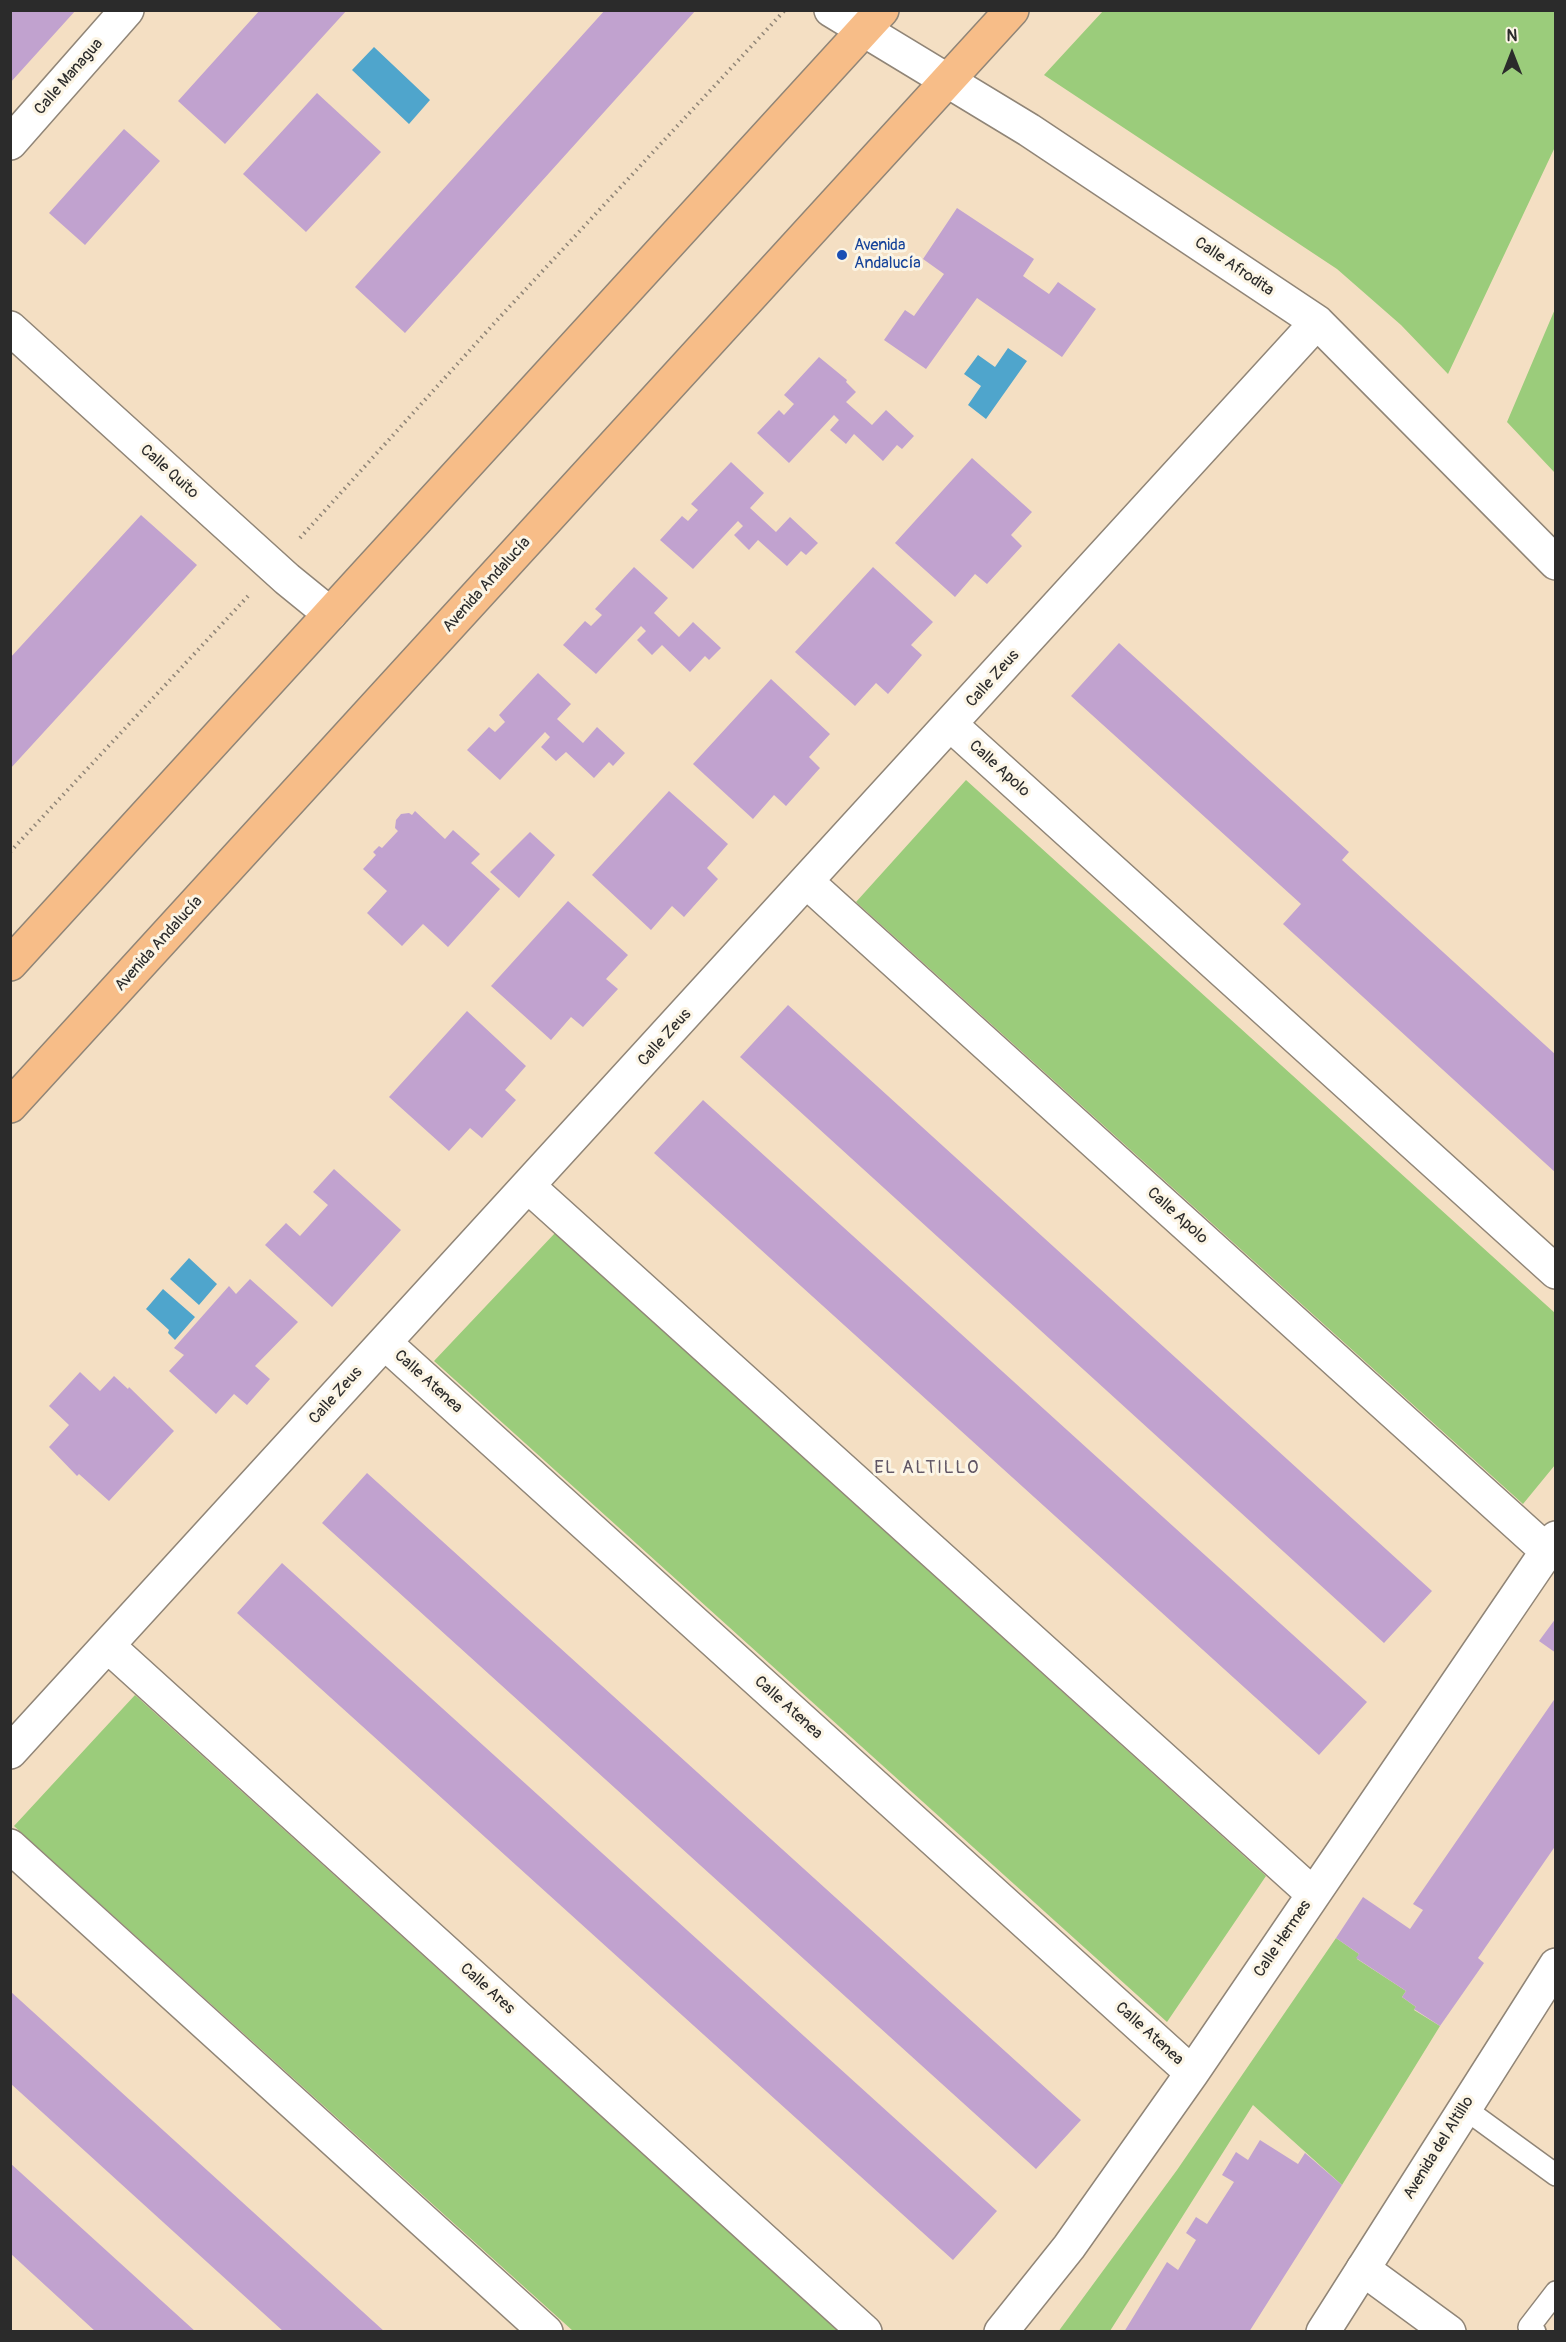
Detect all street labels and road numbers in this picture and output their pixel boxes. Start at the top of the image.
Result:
street label: Calle Managua [31,35,107,119]
street label: Calle Afrodita [1191,233,1277,301]
street label: Calle Quito [136,441,202,503]
street label: Avenida Andalucía [439,533,535,637]
street label: Calle Zeus [962,646,1024,712]
street label: Calle Apolo [965,737,1033,801]
street label: Avenida Andalucía [111,892,207,996]
street label: Calle Zeus [634,1005,696,1071]
street label: Calle Apolo [1143,1184,1211,1248]
street label: Calle Atenea [390,1346,466,1418]
street label: Calle Zeus [305,1363,367,1429]
street label: Calle Atenea [750,1672,826,1744]
street label: Calle Hermes [1250,1897,1316,1981]
street label: Calle Ares [456,1959,518,2019]
street label: Calle Atenea [1111,1998,1187,2070]
street label: Avenida del Altillo [1400,2093,1478,2203]

